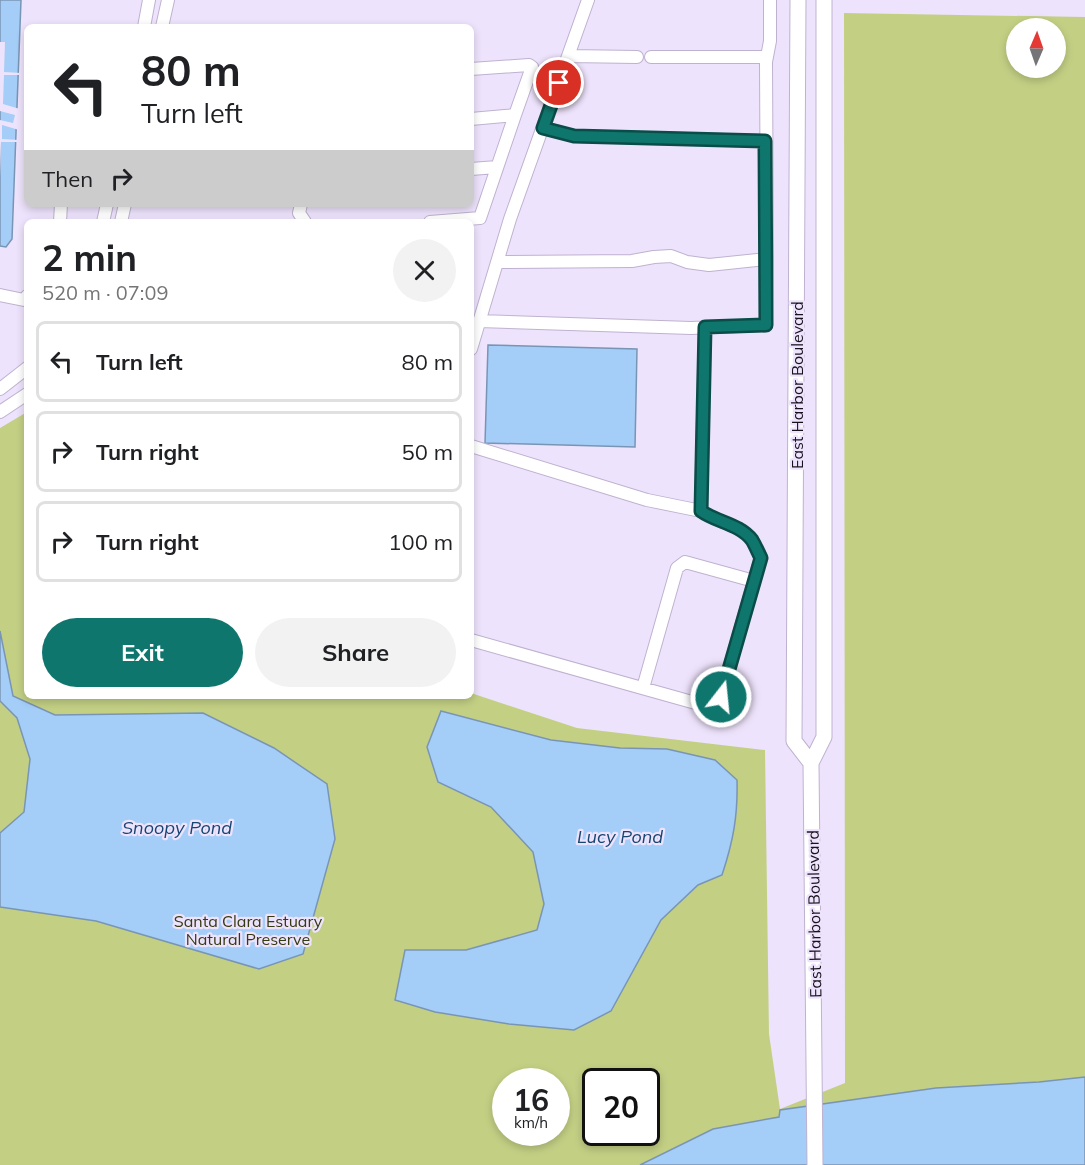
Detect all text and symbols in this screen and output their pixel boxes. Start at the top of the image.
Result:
north arrow [1006,18,1066,78]
map controls [1006,18,1066,78]
text: 80 m [141,44,241,97]
icon: left [42,48,120,126]
pin [533,57,584,108]
icon: arrive [542,66,575,99]
text: Turn left [141,96,243,130]
icon: right [105,162,138,195]
text: Then [42,165,93,193]
text: 2 min [42,235,137,280]
button: close [393,239,456,302]
text: 520 m · 07:09 [42,280,168,305]
street label: East Harbor Boulevard [787,301,807,469]
icon: left [45,345,78,378]
text: Turn left [96,348,183,376]
text: 80 m [402,348,453,376]
icon: right [45,435,78,468]
text: Turn right [96,438,199,466]
text: 50 m [402,438,453,466]
icon: right [45,525,78,558]
text: Turn right [96,528,199,556]
text: 100 m [388,528,453,556]
button: Exit [42,618,243,687]
button: Share [255,618,456,687]
position arrow [689,665,753,729]
water label: Snoopy Pond [122,816,232,839]
water label: Lucy Pond [577,825,663,848]
street label: East Harbor Boulevard [803,830,825,998]
park label: Santa Clara Estuary Natural Preserve [174,911,323,949]
speed limit sign: 20 [582,1068,660,1146]
text: 16 [513,1081,549,1119]
text: km/h [514,1113,548,1132]

